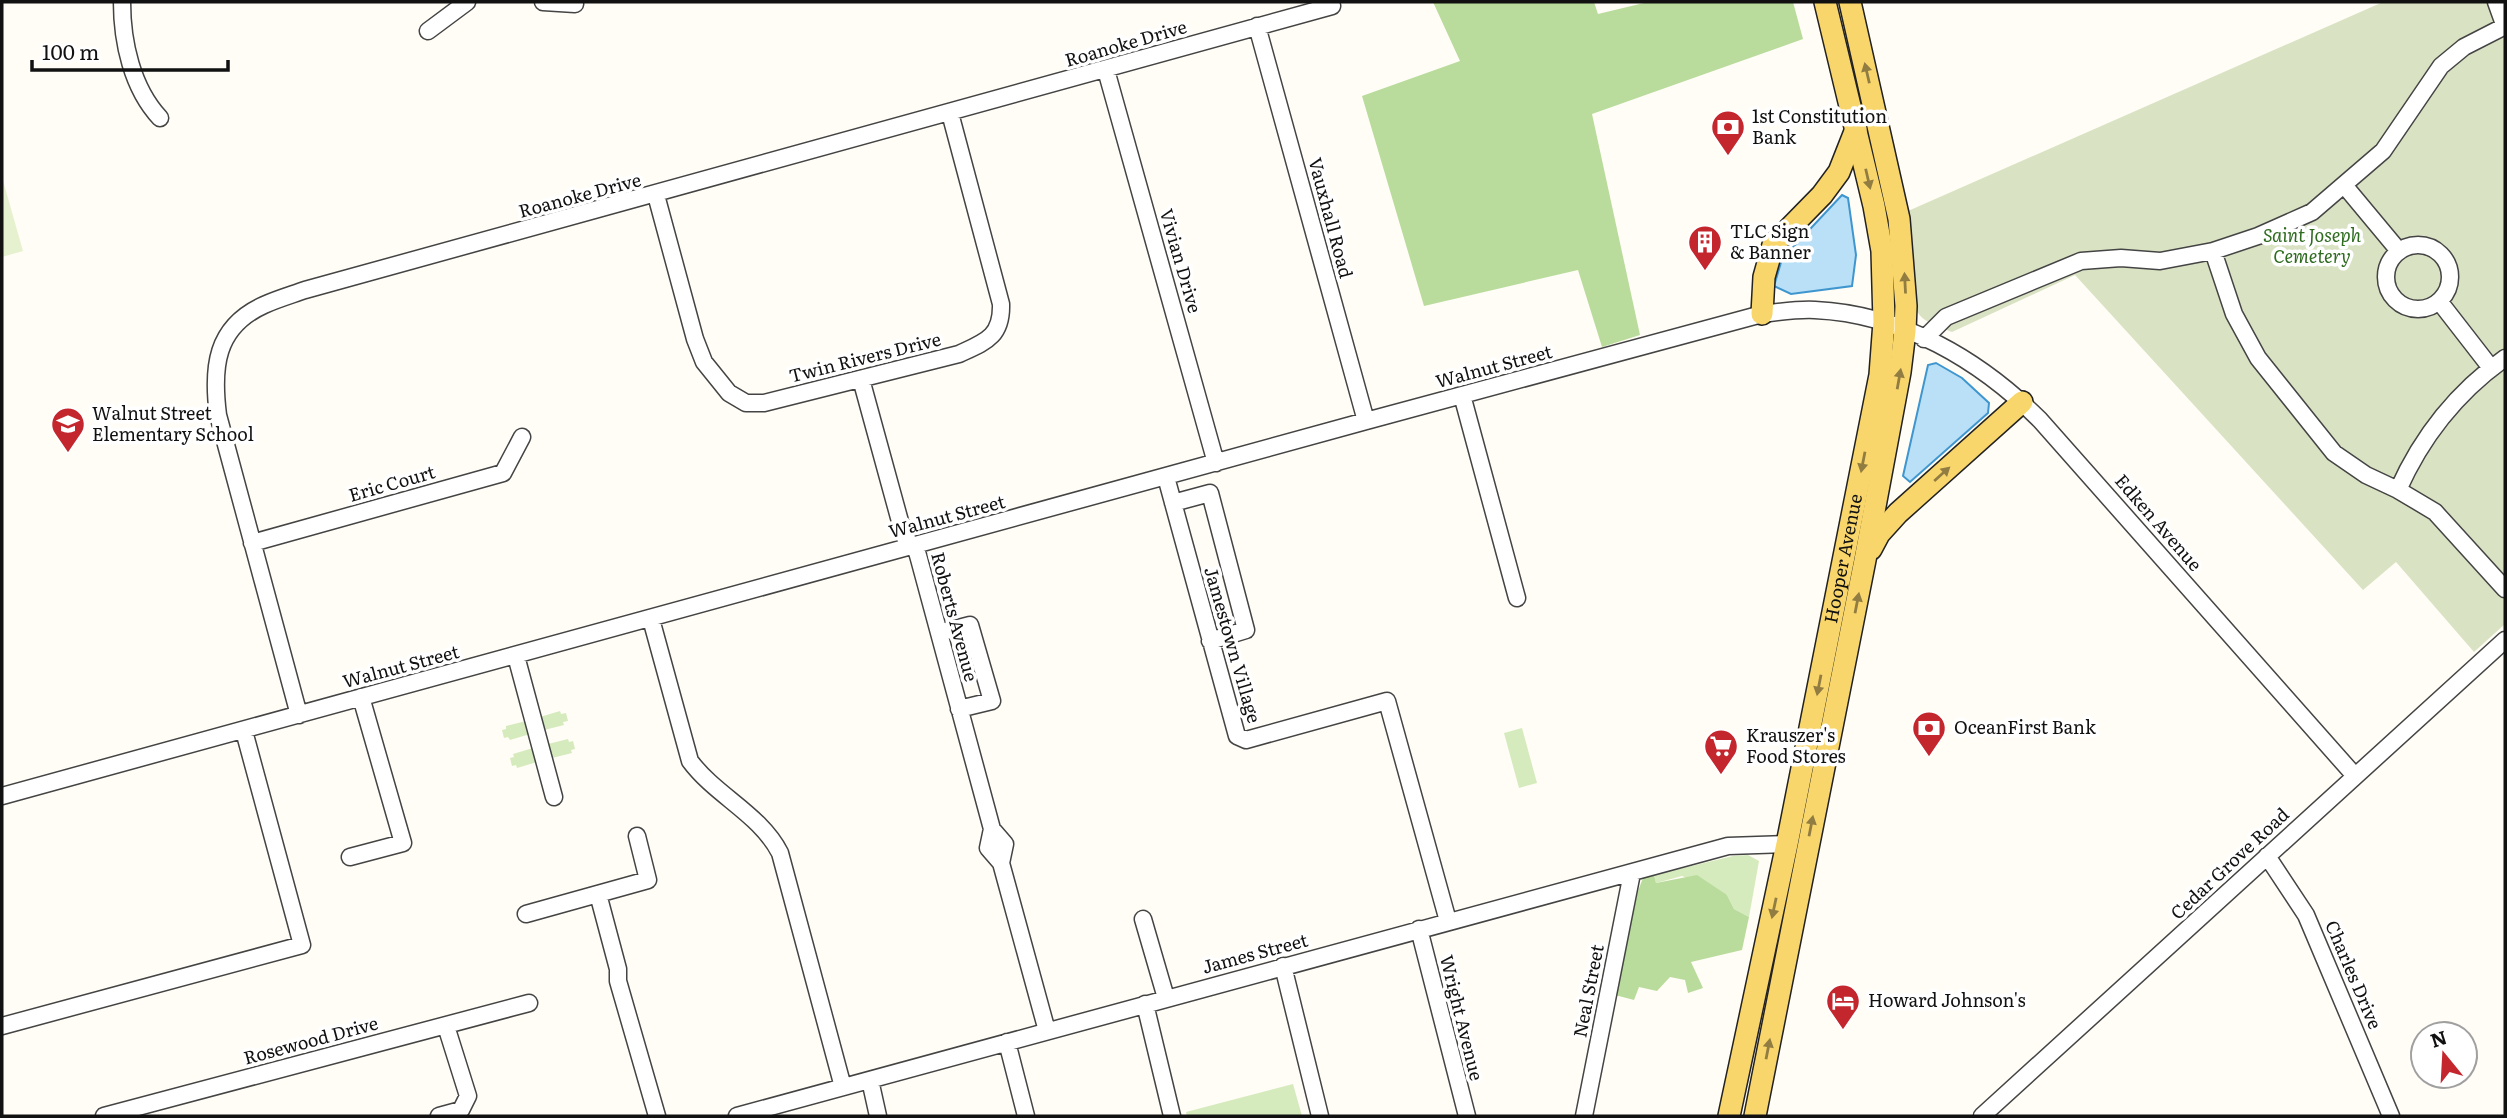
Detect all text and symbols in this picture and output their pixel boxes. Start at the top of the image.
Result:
street label: Roanoke Drive [1061,12,1190,73]
scale bar [32,28,228,72]
text: 100 m [42,35,99,66]
one-way arrow [1861,62,1872,84]
place label: 1st Constitution Bank [1752,102,1887,150]
bank icon: 1st Constitution Bank [1709,108,1747,157]
street label: Vauxhall Road [1302,154,1361,281]
street label: Roanoke Drive [515,165,644,224]
one-way arrow [1863,168,1874,190]
street label: Vivian Drive [1154,205,1209,316]
place label: TLC Sign & Banner [1730,217,1811,265]
park label: Saint Joseph Cemetery [2263,221,2361,269]
building icon: TLC Sign & Banner [1686,223,1724,272]
one-way arrow [1899,272,1910,294]
street label: Twin Rivers Drive [786,325,943,388]
street label: Walnut Street [1432,337,1556,394]
one-way arrow [1894,368,1905,390]
place label: Walnut Street Elementary School [92,399,254,447]
school or university icon: Walnut Street Elementary School [49,405,87,454]
one-way arrow [1857,451,1868,473]
street label: Eric Court [345,457,439,508]
one-way arrow [1933,466,1950,482]
street label: Edken Avenue [2109,467,2209,577]
street label: Walnut Street [885,487,1009,544]
street label: Hooper Avenue [1816,491,1868,626]
street label: Roberts Avenue [925,549,986,684]
street label: Jamestown Village [1198,563,1269,726]
one-way arrow [1851,592,1862,614]
street label: Walnut Street [339,637,463,694]
one-way arrow [1813,674,1824,696]
bank icon: OceanFirst Bank [1910,709,1948,758]
place label: OceanFirst Bank [1954,713,2097,740]
place label: Krauszer's Food Stores [1746,721,1846,769]
supermarket icon: Krauszer's Food Stores [1702,727,1740,776]
street label: Cedar Grove Road [2164,801,2294,925]
one-way arrow [1806,815,1817,837]
one-way arrow [1768,897,1779,919]
street label: Charles Drive [2319,916,2389,1033]
street label: James Street [1199,925,1311,980]
street label: Neal Street [1565,941,1610,1040]
street label: Wright Avenue [1434,952,1491,1083]
hotel icon: Howard Johnson's [1824,982,1862,1031]
place label: Howard Johnson's [1868,986,2026,1013]
street label: Rosewood Drive [240,1009,381,1070]
north arrow [2409,1020,2479,1090]
text: N [2427,1022,2450,1054]
one-way arrow [1763,1038,1774,1060]

